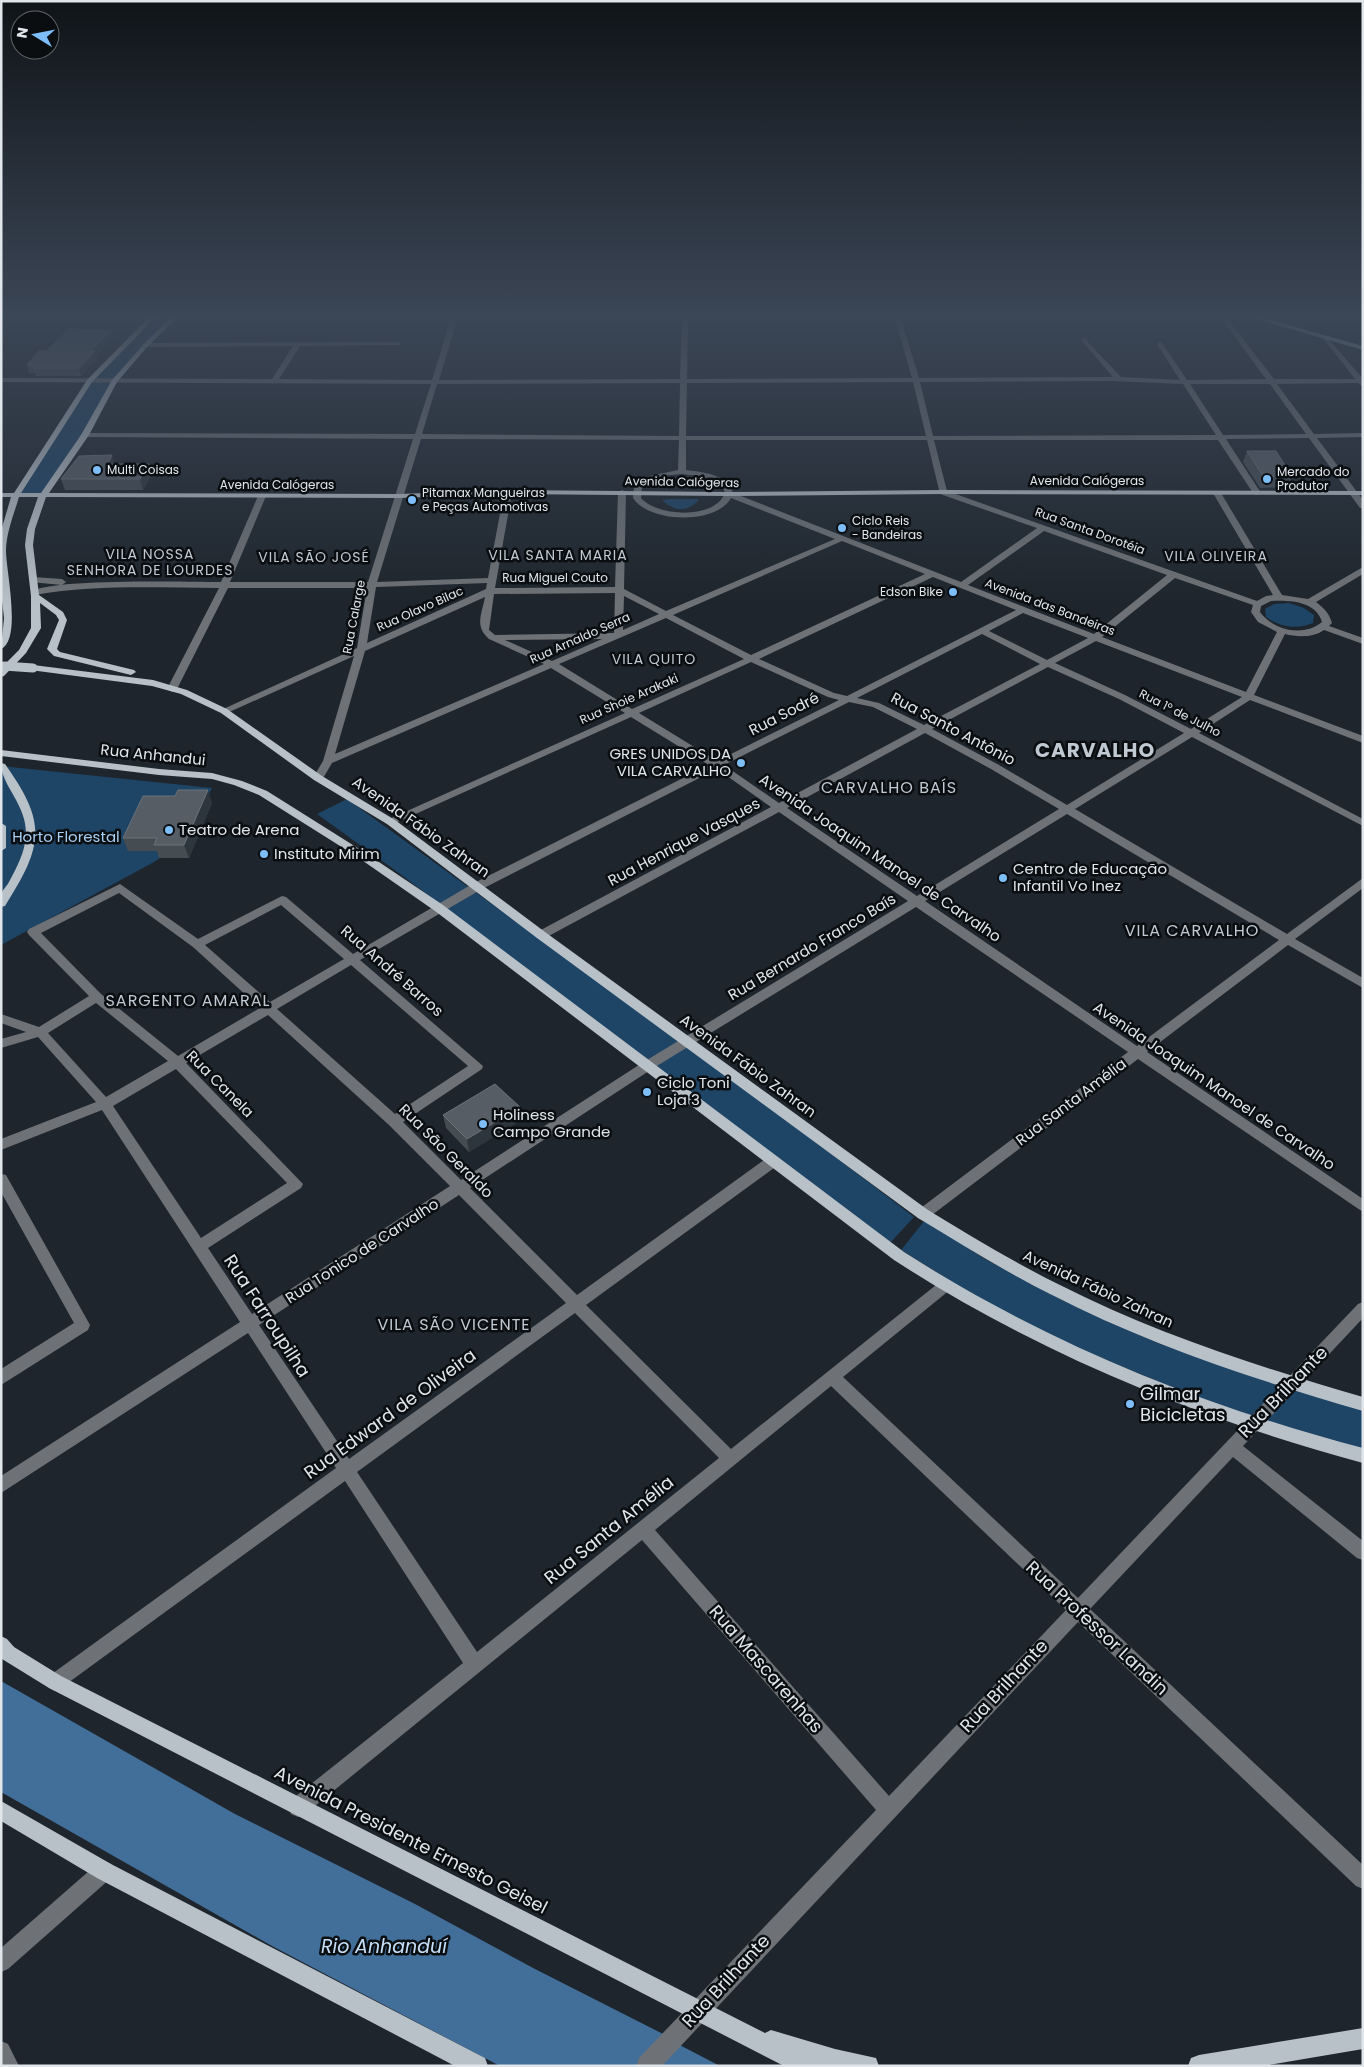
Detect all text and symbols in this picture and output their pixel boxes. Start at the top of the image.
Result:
north arrow [10,10,60,60]
text: N [11,26,33,40]
place label: Multi Coisas [107,461,179,478]
place label: Mercado do Produtor [1277,463,1350,494]
marker: Multi Coisas [91,464,103,476]
street label: Avenida Calógeras [625,472,740,491]
street label: Avenida Calógeras [1030,472,1144,489]
marker: Mercado do Produtor [1261,473,1273,485]
street label: Avenida Calógeras [220,476,334,493]
place label: Pitamax Mangueiras e Peças Automotivas [422,484,548,515]
marker: Pitamax Mangueiras e Peças Automotivas [406,494,418,506]
street label: Rua Santa Dorotéia [1033,503,1148,558]
place label: Ciclo Reis - Bandeiras [852,512,922,543]
marker: Ciclo Reis - Bandeiras [836,522,848,534]
district label: VILA NOSSA SENHORA DE LOURDES [67,544,233,580]
district label: VILA SANTA MARIA [488,545,628,565]
district label: VILA OLIVEIRA [1164,546,1268,566]
district label: VILA SÃO JOSÉ [258,547,370,567]
street label: Rua Miguel Couto [502,569,608,586]
street label: Avenida das Bandeiras [982,574,1118,639]
street label: Rua Calarge [338,579,369,655]
street label: Rua Olavo Bilac [374,582,466,635]
place label: Edson Bike [880,583,943,600]
marker: Edson Bike [947,586,959,598]
street label: Rua Arnaldo Serra [527,608,633,667]
district label: VILA QUITO [612,649,696,669]
street label: Rua Shoie Arakaki [577,669,681,728]
street label: Rua 1º de Julho [1136,685,1224,741]
street label: Rua Sodré [745,687,823,740]
street label: Rua Santo Antônio [887,687,1019,770]
district label: CARVALHO [1035,736,1155,764]
street label: Rua Anhandui [100,739,207,770]
place label: GRES UNIDOS DA VILA CARVALHO [609,743,731,781]
marker: GRES UNIDOS DA VILA CARVALHO [735,757,747,769]
street label: Avenida Joaquim Manoel de Carvalho [755,769,1005,947]
street label: Avenida Fábio Zahran [348,771,494,882]
district label: CARVALHO BAÍS [821,776,957,799]
street label: Rua Henrique Vasques [604,792,764,891]
place label: Teatro de Arena [179,819,299,840]
marker: Teatro de Arena [163,824,175,836]
park label: Horto Florestal [12,826,120,847]
place label: Instituto Mirim [274,843,380,864]
marker: Instituto Mirim [258,848,270,860]
place label: Centro de Educação Infantil Vo Inez [1013,858,1167,896]
marker: Centro de Educação Infantil Vo Inez [997,872,1009,884]
street label: Rua Bernardo Franco Baís [724,888,900,1005]
district label: VILA CARVALHO [1125,919,1259,942]
street label: Rua André Barros [337,920,448,1021]
district label: SARGENTO AMARAL [105,989,271,1012]
street label: Avenida Joaquim Manoel de Carvalho [1089,997,1339,1175]
street label: Avenida Fábio Zahran [676,1009,821,1122]
street label: Rua Canela [182,1045,259,1122]
street label: Rua Santa Amélia [1011,1053,1130,1150]
place label: Ciclo Toni Loja 3 [657,1072,730,1110]
marker: Ciclo Toni Loja 3 [641,1086,653,1098]
street label: Rua São Geraldo [395,1099,498,1202]
place label: Holiness Campo Grande [493,1104,610,1142]
marker: Holiness Campo Grande [477,1118,489,1130]
street label: Rua Tonico de Carvalho [281,1193,442,1308]
street label: Avenida Fábio Zahran [1020,1244,1177,1333]
street label: Rua Farroupilha [218,1249,317,1382]
district label: VILA SÃO VICENTE [377,1313,531,1336]
street label: Rua Brilhante [1232,1340,1333,1443]
street label: Rua Edward de Oliveira [299,1343,481,1485]
place label: Gilmar Bicicletas [1140,1381,1225,1427]
marker: Gilmar Bicicletas [1124,1398,1136,1410]
street label: Rua Santa Amélia [539,1470,679,1590]
street label: Rua Professor Landin [1021,1555,1174,1700]
street label: Rua Mascarenhas [704,1599,829,1738]
street label: Rua Brilhante [954,1634,1053,1738]
street label: Avenida Presidente Ernesto Geisel [270,1760,552,1920]
street label: Rua Brilhante [676,1929,775,2033]
water label: Rio Anhanduí [321,1933,448,1960]

